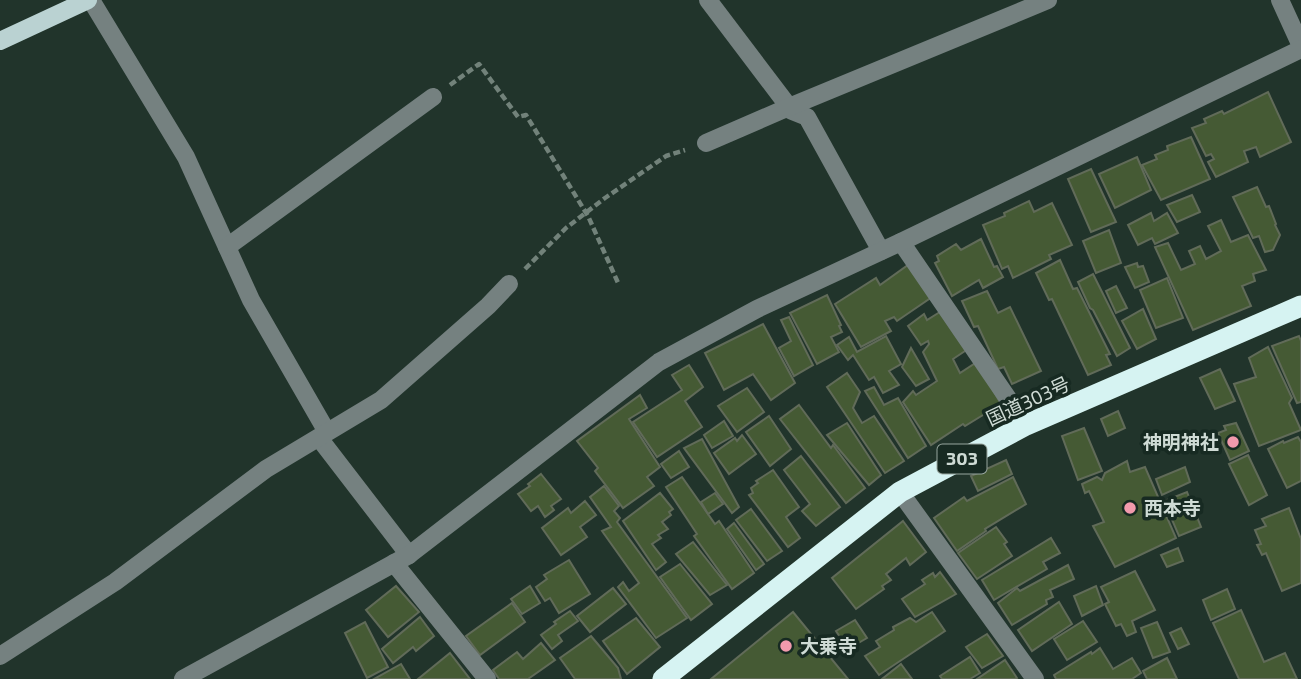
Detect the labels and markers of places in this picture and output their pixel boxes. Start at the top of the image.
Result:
place label: 神明神社 [1143,430,1219,453]
marker: 神明神社 [1225,434,1241,450]
place label: 西本寺 [1144,496,1201,519]
marker: 西本寺 [1122,500,1138,516]
place label: 大乗寺 [800,634,857,657]
marker: 大乗寺 [778,638,794,654]

